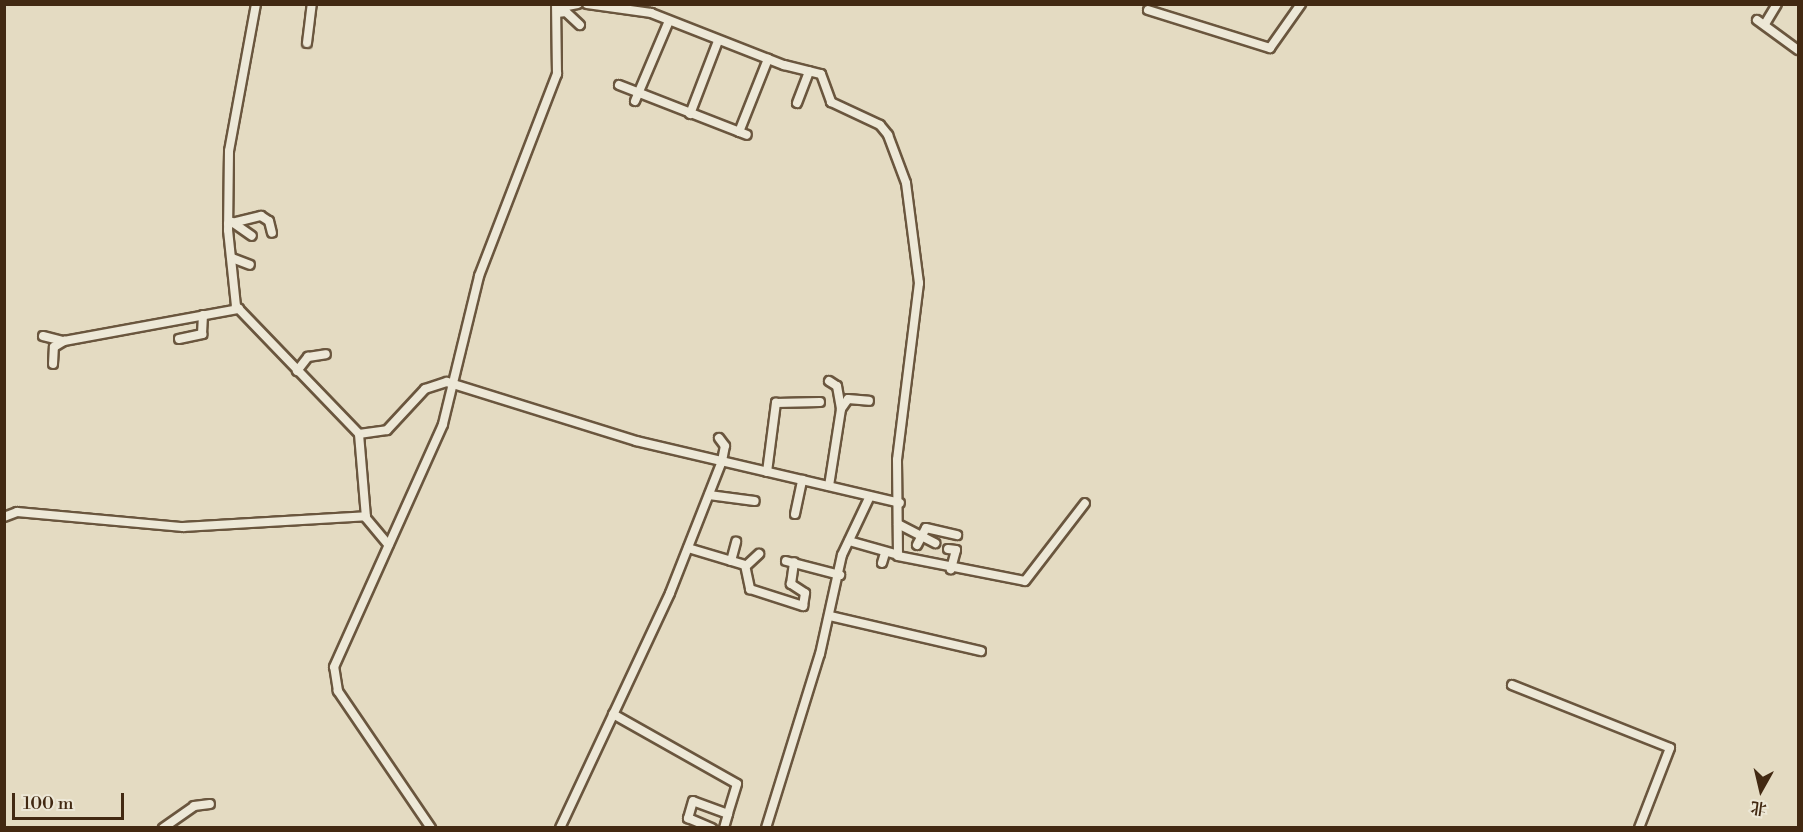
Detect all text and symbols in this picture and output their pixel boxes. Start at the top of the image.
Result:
north arrow [1731,760,1791,820]
scale bar [15,781,128,819]
text: 100 m [23,792,74,815]
text: 北 [1749,797,1768,819]

